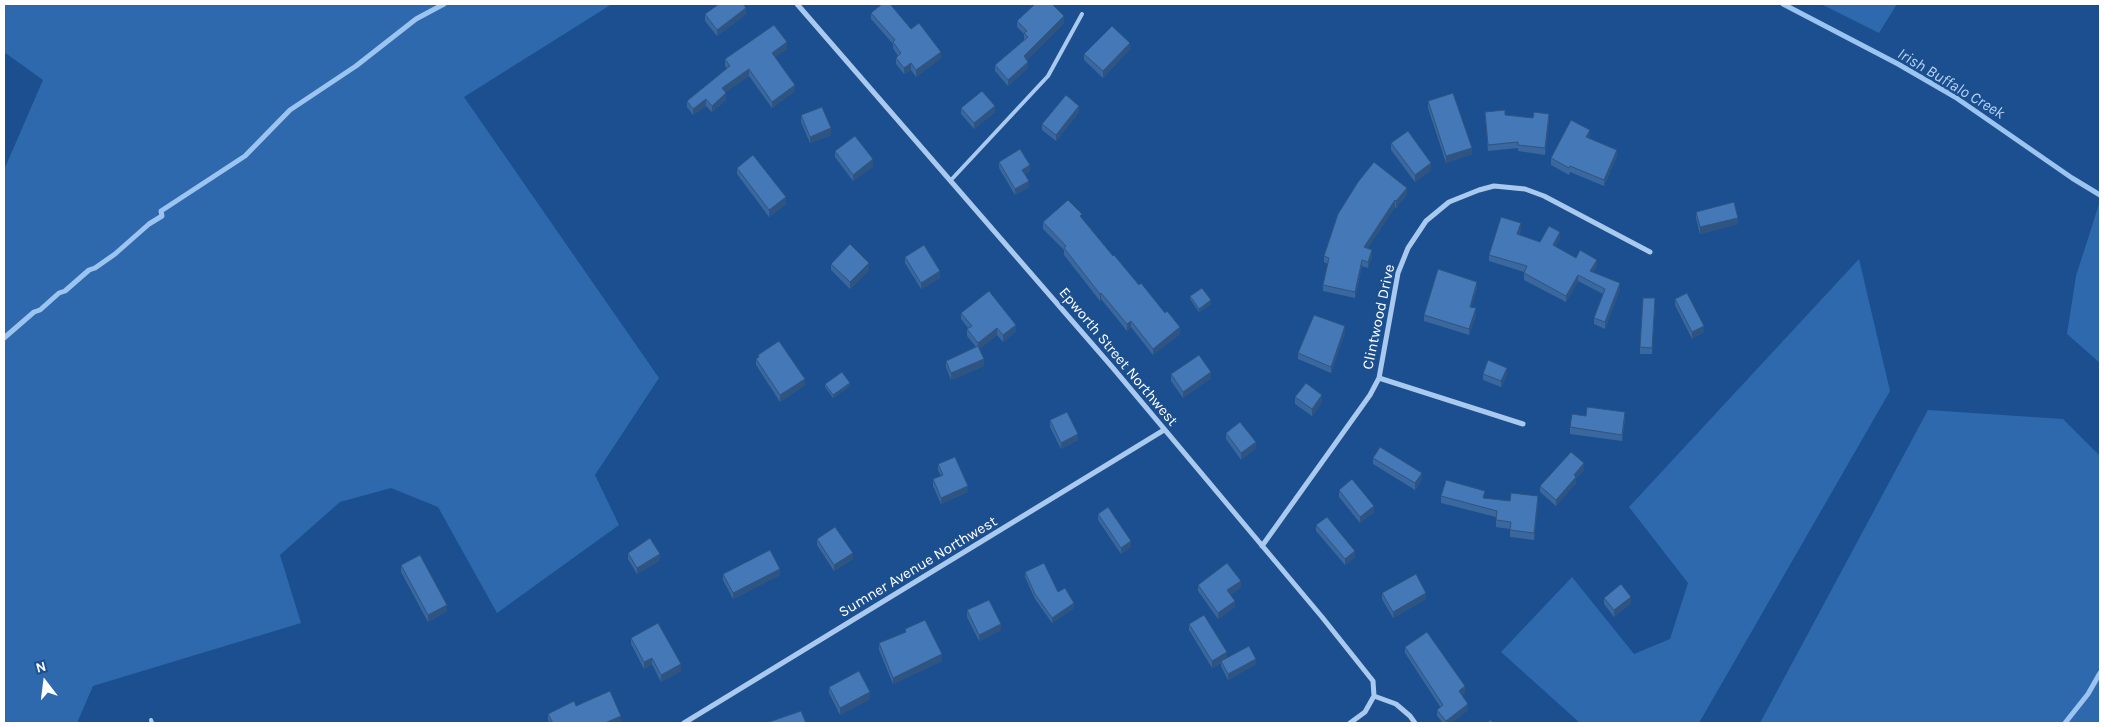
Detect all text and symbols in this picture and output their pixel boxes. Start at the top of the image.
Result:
water label: Irish Buffalo Creek [1894,44,2008,124]
street label: Clintwood Drive [1359,263,1399,371]
street label: Epworth Street Northwest [1055,284,1181,430]
street label: Sumner Avenue Northwest [836,513,1000,621]
north arrow [20,657,70,707]
text: N [34,658,48,677]

